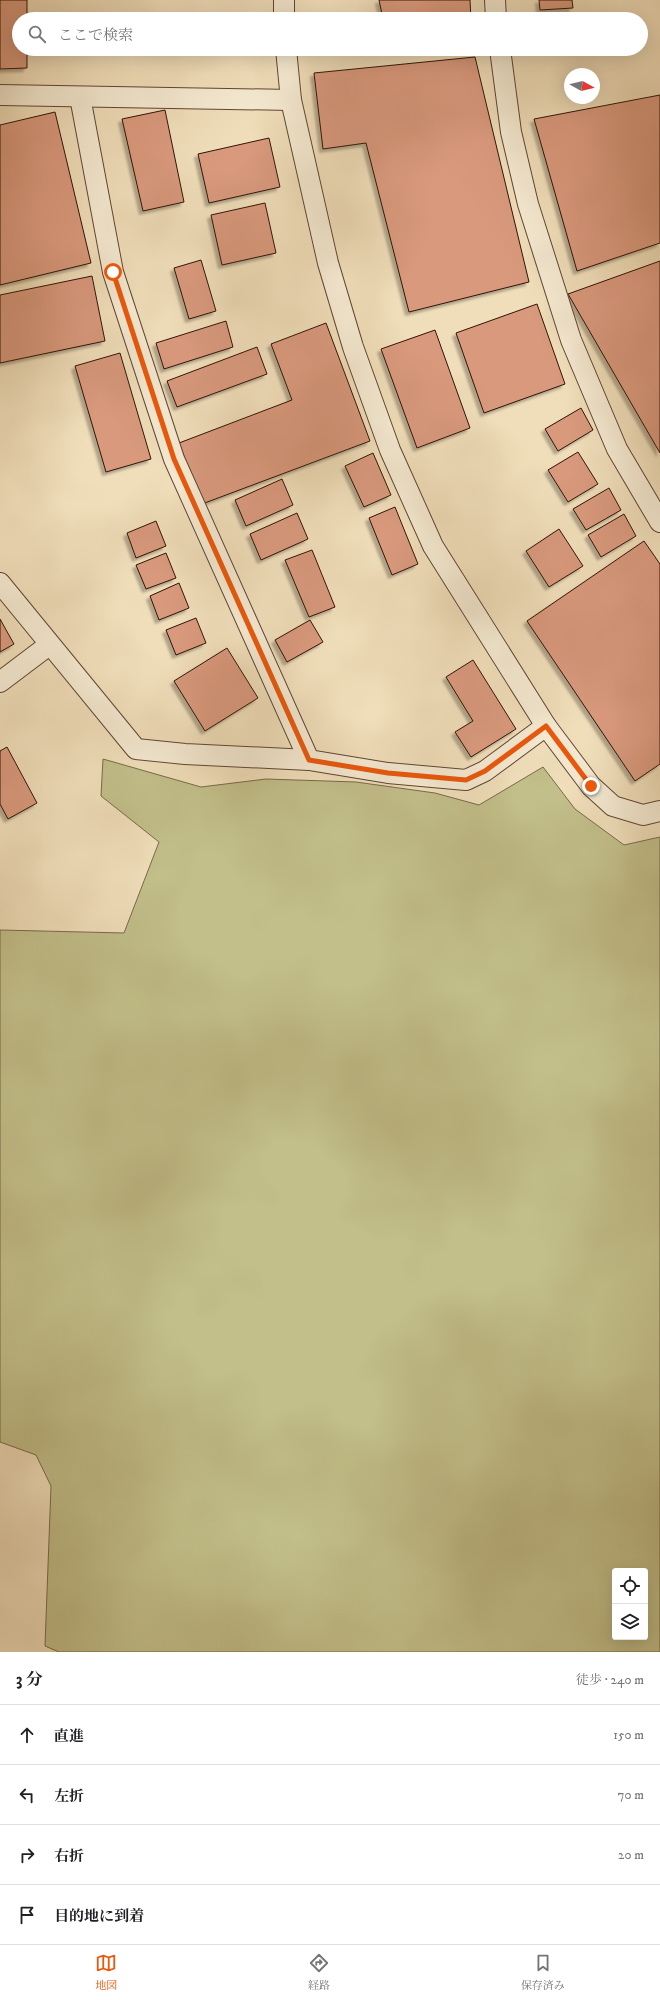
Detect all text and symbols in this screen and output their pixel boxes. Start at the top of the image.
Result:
search box [12,12,648,56]
icon: search [26,23,48,45]
text: ここで検索 [58,26,133,45]
north arrow [564,68,600,104]
route start [104,263,122,281]
route end [582,777,600,795]
map controls [612,1568,648,1640]
button: locate [612,1568,648,1604]
button: layers [612,1604,648,1640]
text: 3 分 [16,1669,43,1691]
text: 徒歩 · 240 m [576,1672,644,1688]
icon: ahead [16,1724,38,1746]
text: 直進 [54,1727,84,1746]
text: 150 m [613,1727,644,1743]
icon: left [16,1784,38,1806]
text: 左折 [54,1787,84,1806]
text: 70 m [618,1787,644,1803]
icon: right [16,1844,38,1866]
text: 右折 [54,1847,84,1866]
text: 20 m [618,1847,644,1863]
icon: arrive [16,1904,38,1926]
text: 目的地に到着 [54,1907,144,1926]
tab: 地図 [95,1952,117,1993]
tab: 経路 [308,1952,330,1993]
tab: 保存済み [521,1952,565,1993]

